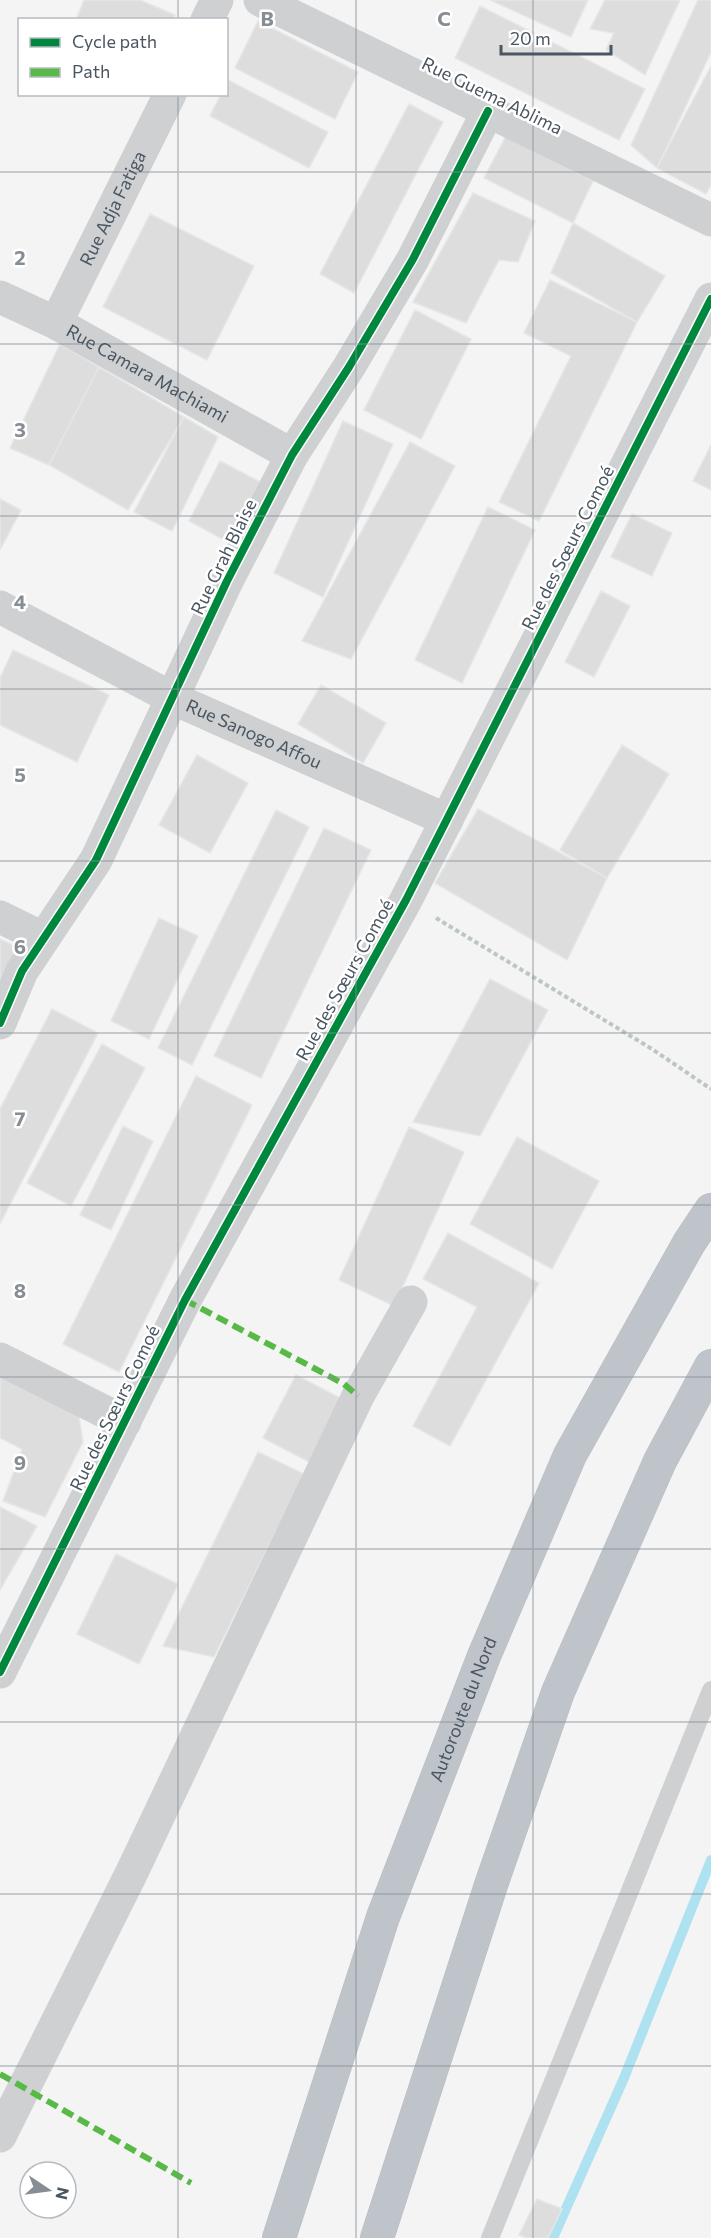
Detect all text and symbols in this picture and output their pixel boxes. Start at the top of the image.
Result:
text: B [260,6,274,30]
text: C [437,6,451,30]
legend [18,18,228,96]
scale bar [501,18,610,56]
text: 20 m [510,27,551,49]
text: Cycle path [72,30,157,52]
street label: Rue Guema Ablima [419,52,566,139]
text: Path [72,60,110,82]
street label: Rue Adja Fatiga [74,147,150,269]
text: 2 [14,245,26,269]
street label: Rue Camara Machiami [63,319,232,427]
text: 3 [14,417,26,441]
street label: Rue des Sœurs Comoé [516,462,618,633]
street label: Rue Grah Blaise [186,495,261,618]
text: 4 [14,589,26,613]
street label: Rue Sanogo Affou [183,694,325,773]
text: 5 [14,762,26,786]
street label: Rue des Sœurs Comoé [291,895,398,1064]
text: 6 [14,934,26,958]
text: 7 [15,1106,26,1130]
text: 8 [14,1278,26,1302]
street label: Rue des Sœurs Comoé [64,1321,164,1494]
text: 9 [14,1450,26,1474]
street label: Autoroute du Nord [424,1633,501,1785]
north arrow [18,2160,78,2220]
text: N [52,2186,74,2201]

